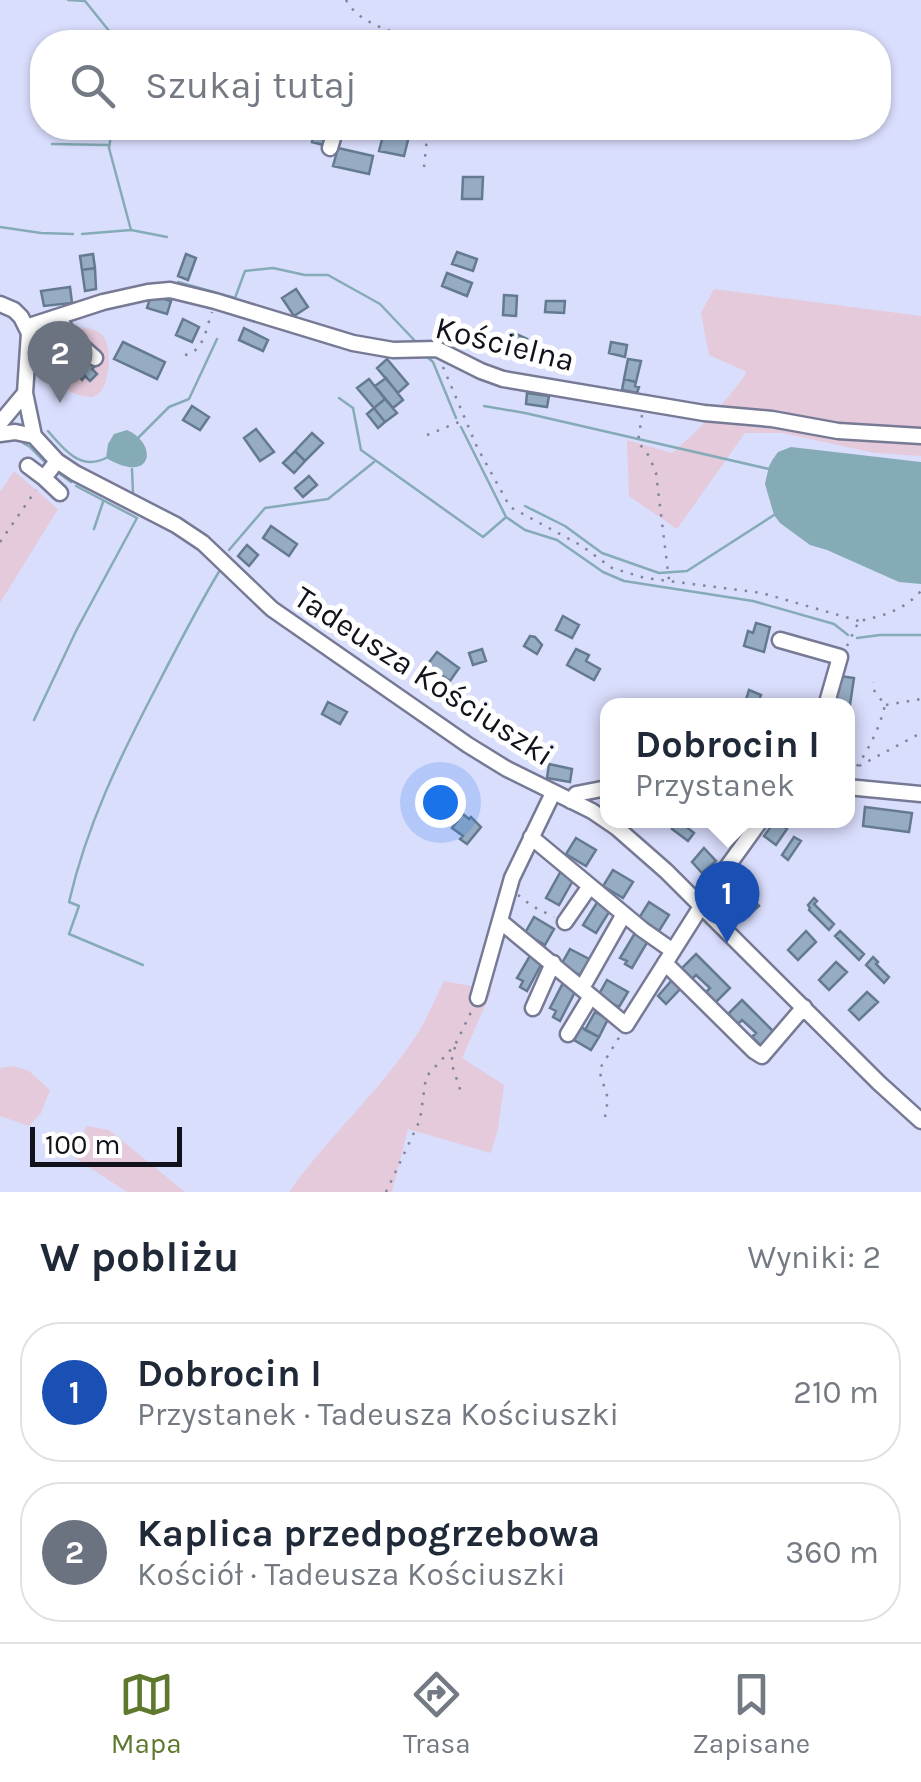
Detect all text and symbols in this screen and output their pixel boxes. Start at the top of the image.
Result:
search box [30,30,891,140]
icon: search [65,58,120,113]
text: Szukaj tutaj [145,63,357,108]
street label: Kościelna [432,309,578,379]
pin: 2 [28,320,92,403]
street label: Tadeusza Kościuszki [287,578,561,774]
popup [600,698,855,828]
text: Dobrocin I [635,722,820,767]
text: Przystanek [635,767,795,804]
your location [415,777,466,828]
pin: 1 [694,860,760,943]
scale bar [30,1122,182,1166]
text: 100 m [45,1128,120,1161]
text: W pobliżu [40,1232,239,1282]
text: Wyniki: 2 [748,1239,881,1276]
text: Dobrocin I [137,1351,322,1396]
text: 1 [69,1374,80,1411]
text: 210 m [793,1374,879,1411]
text: Przystanek · Tadeusza Kościuszki [137,1396,619,1433]
text: Kaplica przedpogrzebowa [137,1511,600,1556]
text: 2 [65,1534,84,1571]
text: 360 m [785,1534,879,1571]
text: Kościół · Tadeusza Kościuszki [137,1556,566,1593]
tab: Mapa [111,1667,182,1760]
tab: Trasa [403,1667,471,1760]
tab: Zapisane [692,1667,810,1760]

